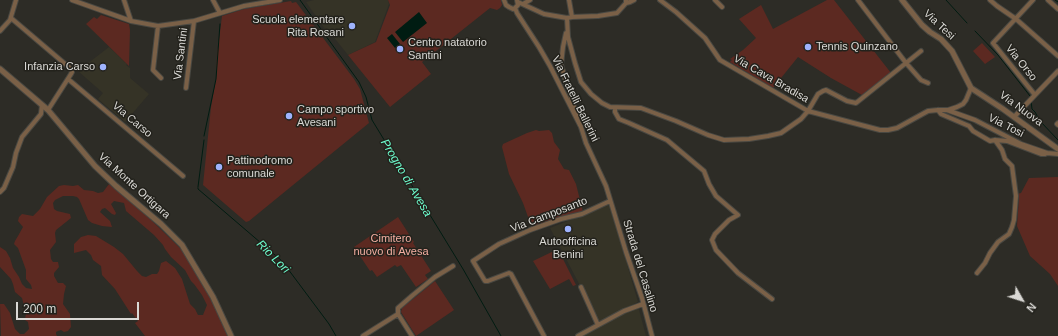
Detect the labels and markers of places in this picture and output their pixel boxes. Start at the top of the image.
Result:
place label: Scuola elementare Rita Rosani [252,13,344,39]
marker: Scuola elementare Rita Rosani [347,21,357,31]
place label: Centro natatorio Santini [408,36,487,62]
place label: Tennis Quinzano [816,40,898,54]
marker: Tennis Quinzano [803,42,813,52]
marker: Centro natatorio Santini [395,44,405,54]
place label: Infanzia Carso [24,60,95,74]
marker: Infanzia Carso [98,62,108,72]
place label: Campo sportivo Avesani [297,103,374,129]
marker: Campo sportivo Avesani [284,111,294,121]
place label: Pattinodromo comunale [227,154,292,180]
marker: Pattinodromo comunale [214,162,224,172]
marker: Autoofficina Benini [563,224,573,234]
place label: Autoofficina Benini [539,235,597,261]

